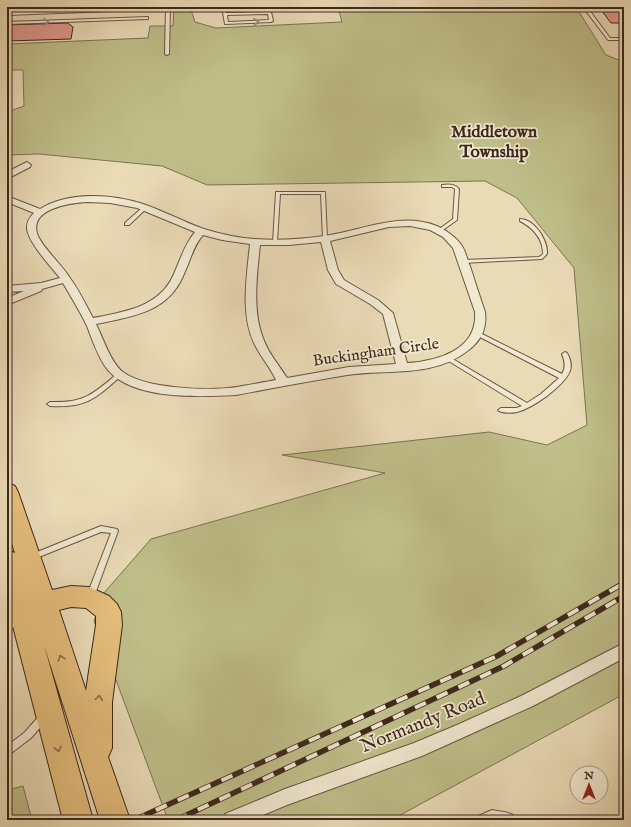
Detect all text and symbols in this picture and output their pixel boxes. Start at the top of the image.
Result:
one-way arrow [43,18,49,26]
one-way arrow [253,18,259,26]
district label: Middletown Township [451,122,537,163]
street label: Buckingham Circle [312,334,440,372]
one-way arrow [57,654,66,661]
street label: Normandy Road [357,687,490,759]
one-way arrow [94,695,103,701]
one-way arrow [53,746,62,753]
north arrow [569,765,609,805]
text: N [583,769,594,783]

